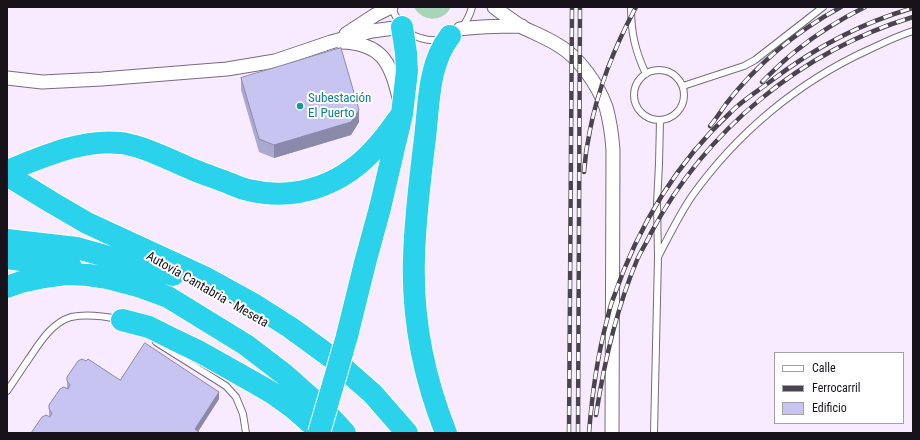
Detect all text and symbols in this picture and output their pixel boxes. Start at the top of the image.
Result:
place label: Subestación El Puerto [308,91,371,122]
marker: Subestación El Puerto [295,101,305,111]
street label: Autovía Cantabria - Meseta [143,249,271,331]
legend [774,352,904,424]
text: Calle [812,361,836,375]
text: Ferrocarril [812,381,861,395]
text: Edificio [812,401,847,415]

